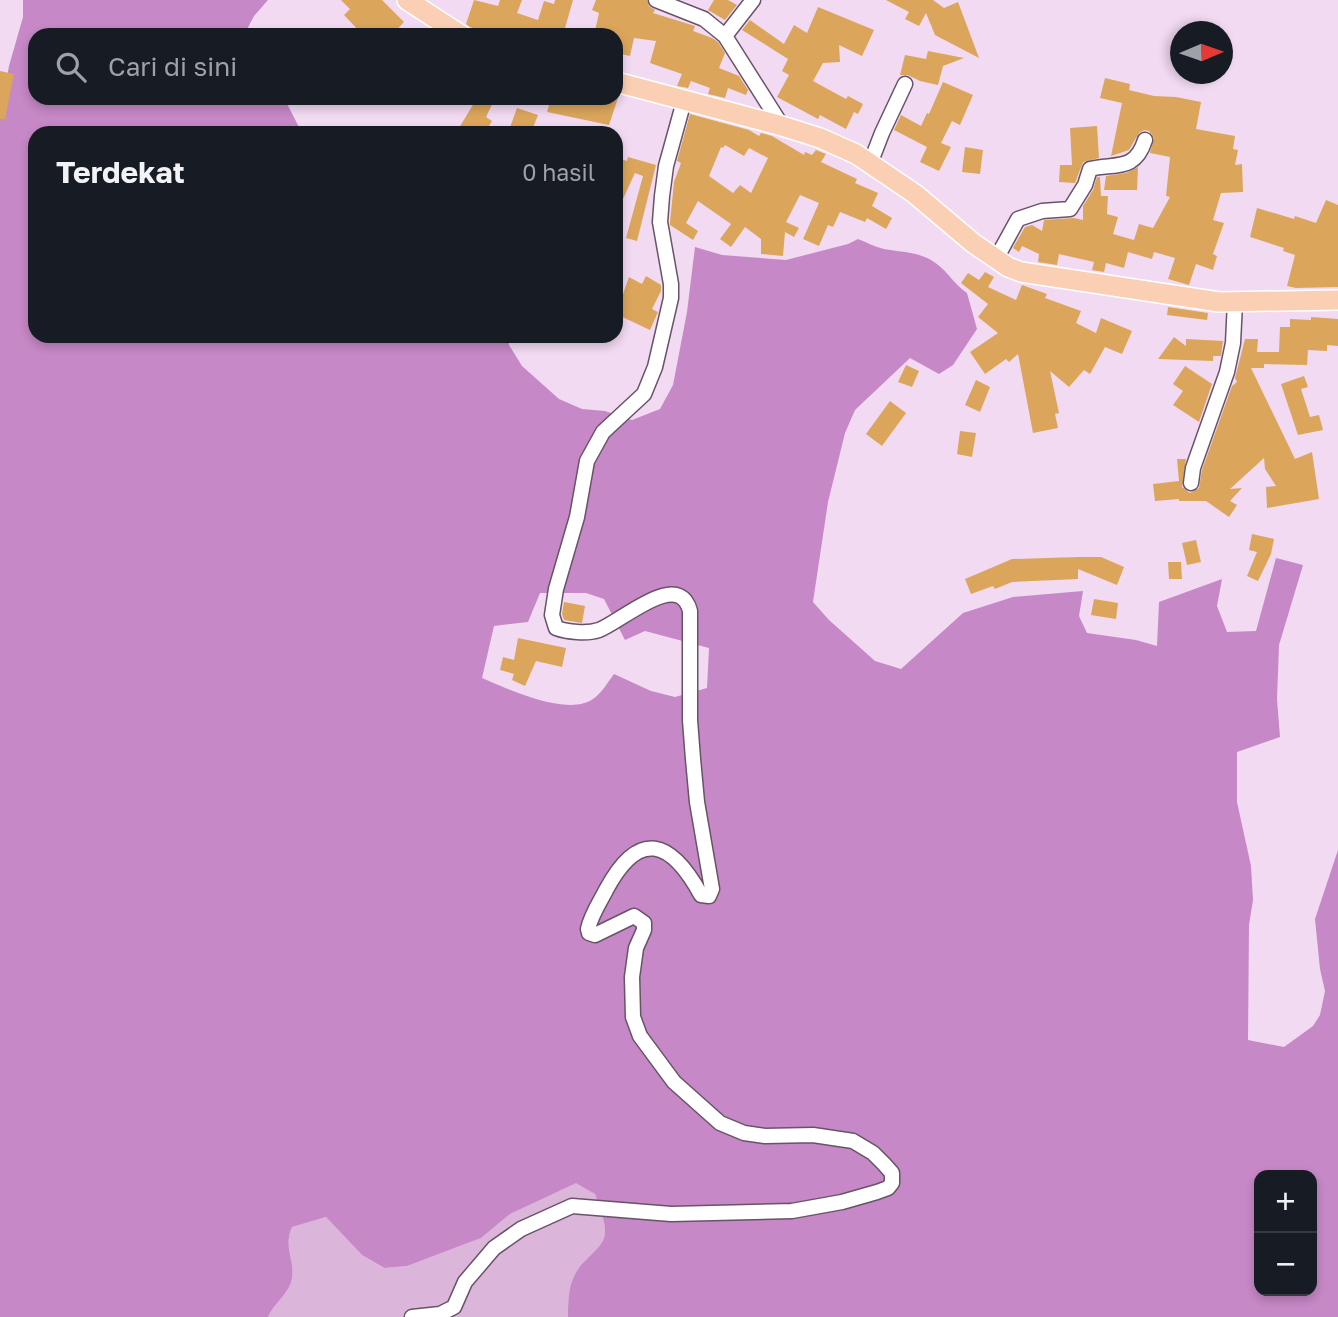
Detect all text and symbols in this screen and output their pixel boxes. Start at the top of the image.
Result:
north arrow [1170,21,1233,84]
search box [28,28,623,105]
icon: search [52,48,90,86]
text: Cari di sini [108,51,237,82]
text: Terdekat [56,154,185,190]
text: 0 hasil [522,158,595,186]
map controls [1254,1170,1317,1296]
button: + [1254,1170,1317,1233]
button: − [1254,1233,1317,1296]

